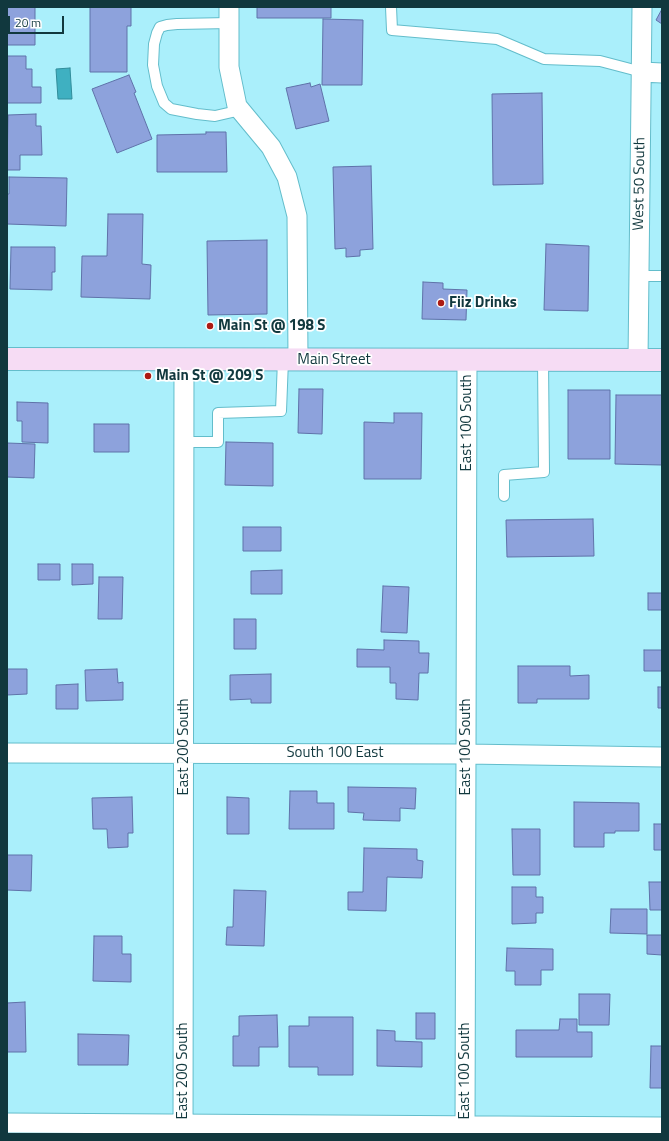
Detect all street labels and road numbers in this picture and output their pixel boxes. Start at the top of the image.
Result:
street label: West 50 South [630,137,650,231]
street label: Main Street [297,351,371,369]
street label: East 100 South [458,374,476,472]
street label: East 200 South [175,698,193,796]
street label: East 100 South [457,698,475,796]
street label: South 100 East [286,744,384,762]
street label: East 200 South [174,1022,192,1120]
street label: East 100 South [456,1022,474,1120]

